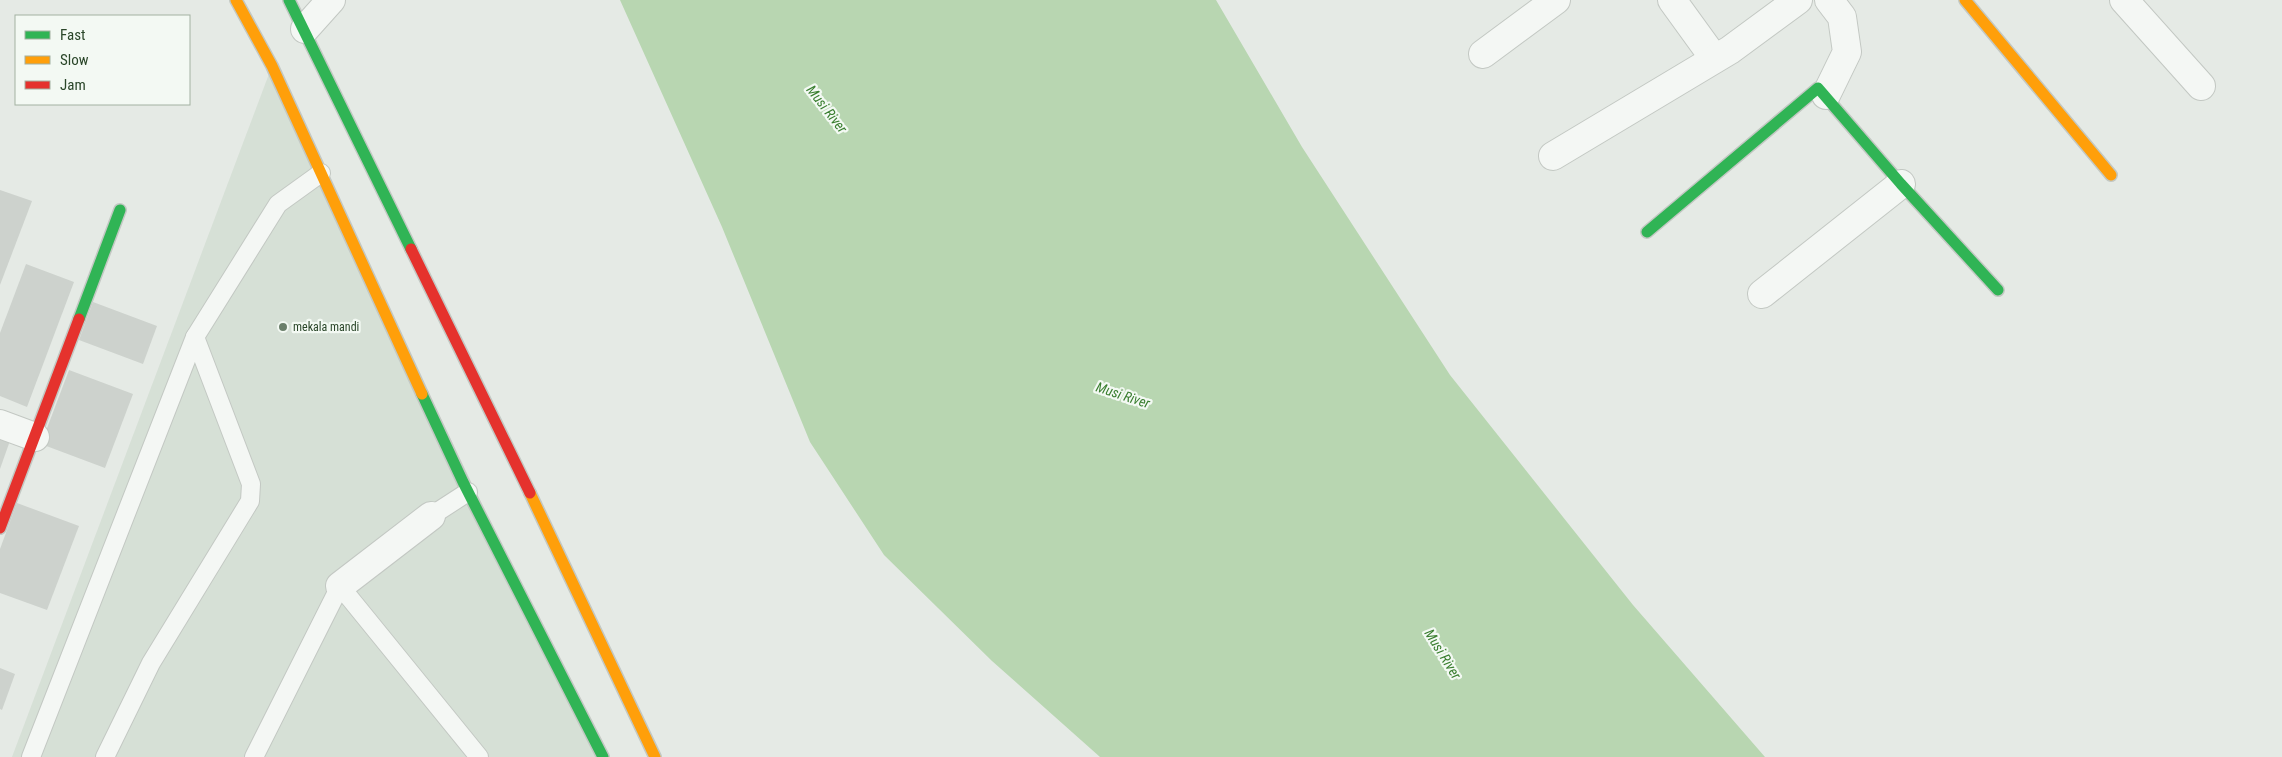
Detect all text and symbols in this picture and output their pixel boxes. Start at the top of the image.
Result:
legend [15,15,190,105]
text: Fast [60,26,85,44]
text: Slow [60,51,89,69]
text: Jam [60,76,86,94]
water label: Musi River [803,82,851,137]
place label: mekala mandi [293,320,359,334]
marker: mekala mandi [277,321,289,333]
water label: Musi River [1094,379,1153,412]
water label: Musi River [1421,626,1465,683]

